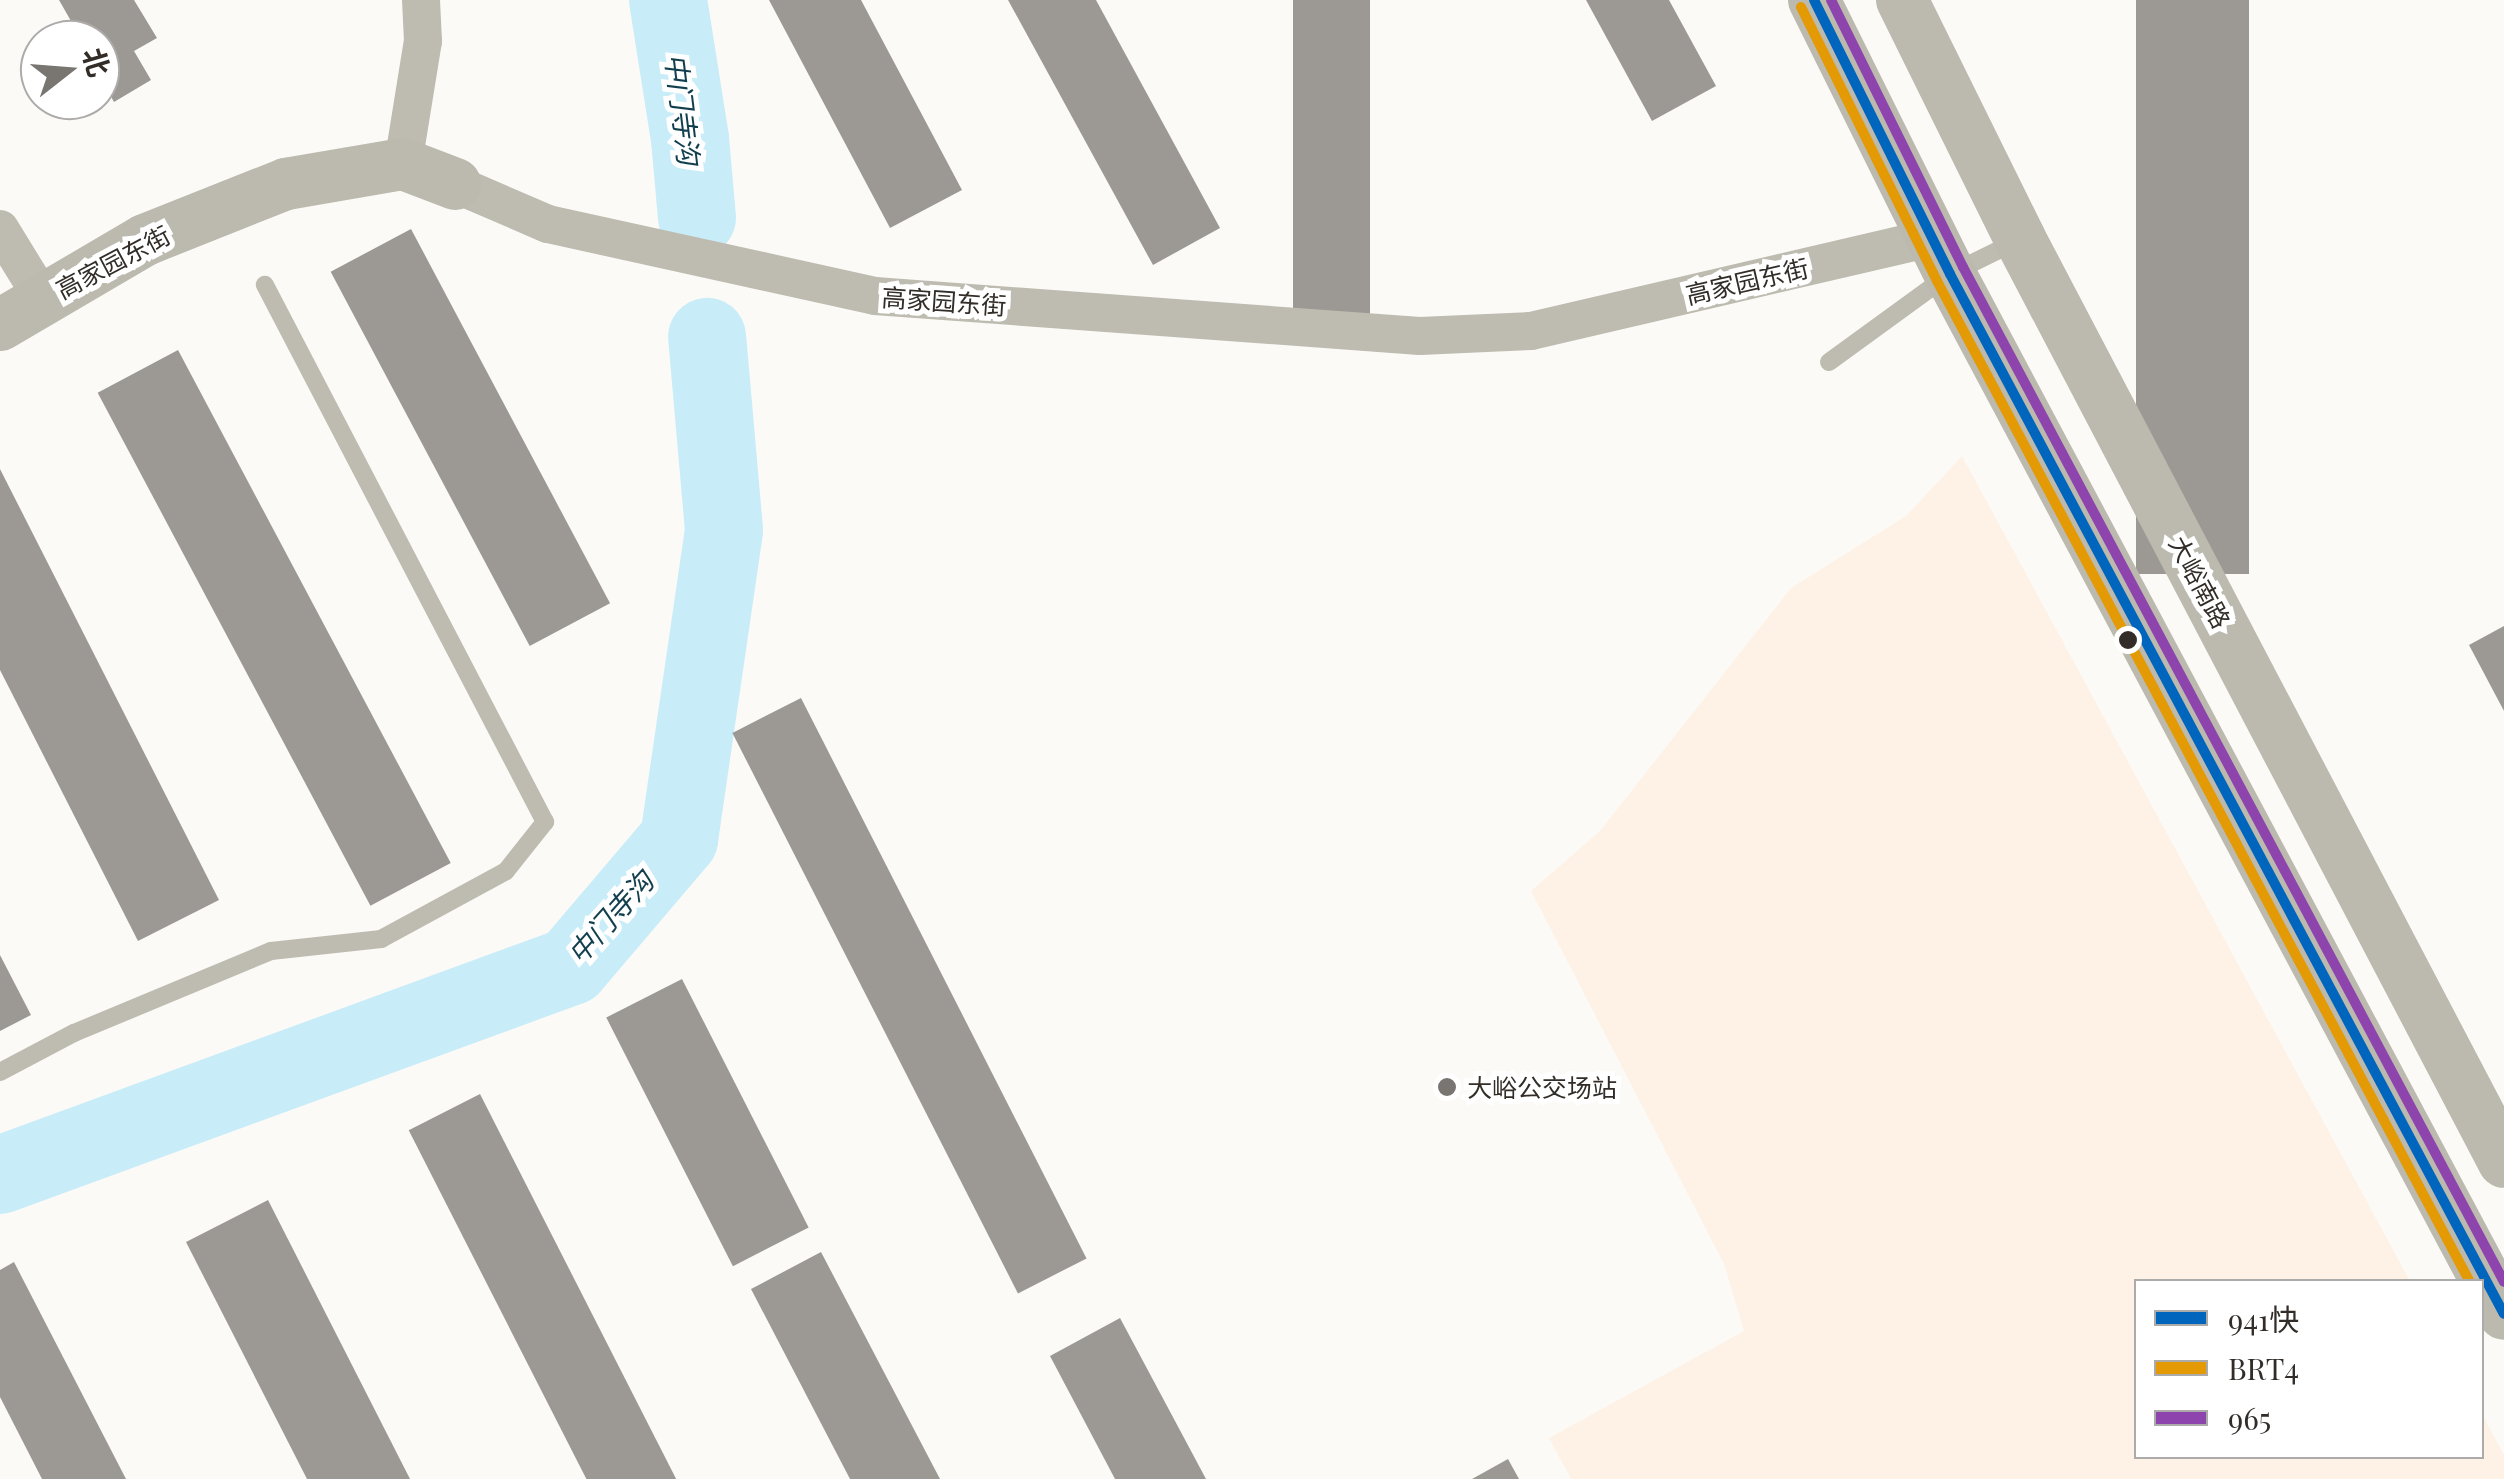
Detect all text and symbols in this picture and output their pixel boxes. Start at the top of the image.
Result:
north arrow [20,20,120,120]
text: 北 [75,43,119,80]
water label: 中门寺沟 [660,51,706,167]
street label: 高家园东街 [51,219,175,305]
street label: 高家园东街 [1683,252,1811,310]
street label: 高家园东街 [881,282,1007,320]
street label: 大峪南路 [2163,531,2237,633]
unlabelled marker [2118,630,2138,650]
water label: 中门寺沟 [560,864,660,970]
place label: 大峪公交场站 [1467,1072,1617,1102]
marker: 大峪公交场站 [1436,1076,1458,1098]
legend [2134,1279,2484,1459]
text: 941快 [2228,1299,2299,1339]
text: BRT4 [2228,1348,2299,1388]
text: 965 [2228,1398,2271,1438]

